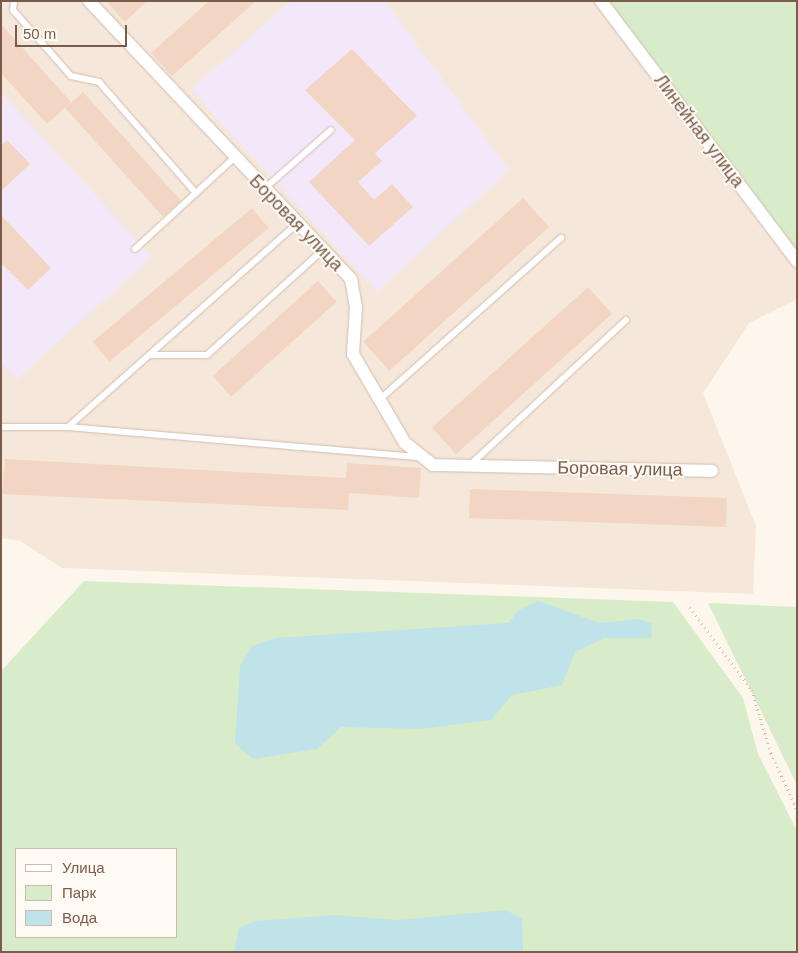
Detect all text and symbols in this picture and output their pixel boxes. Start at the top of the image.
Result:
scale bar [18,15,130,47]
text: 50 m [23,25,56,42]
street label: Линейная улица [649,70,749,192]
street label: Боровая улица [245,170,347,276]
street label: Боровая улица [557,457,683,481]
legend [15,848,178,938]
text: Улица [62,859,105,876]
text: Парк [62,884,96,901]
text: Вода [62,909,97,926]

